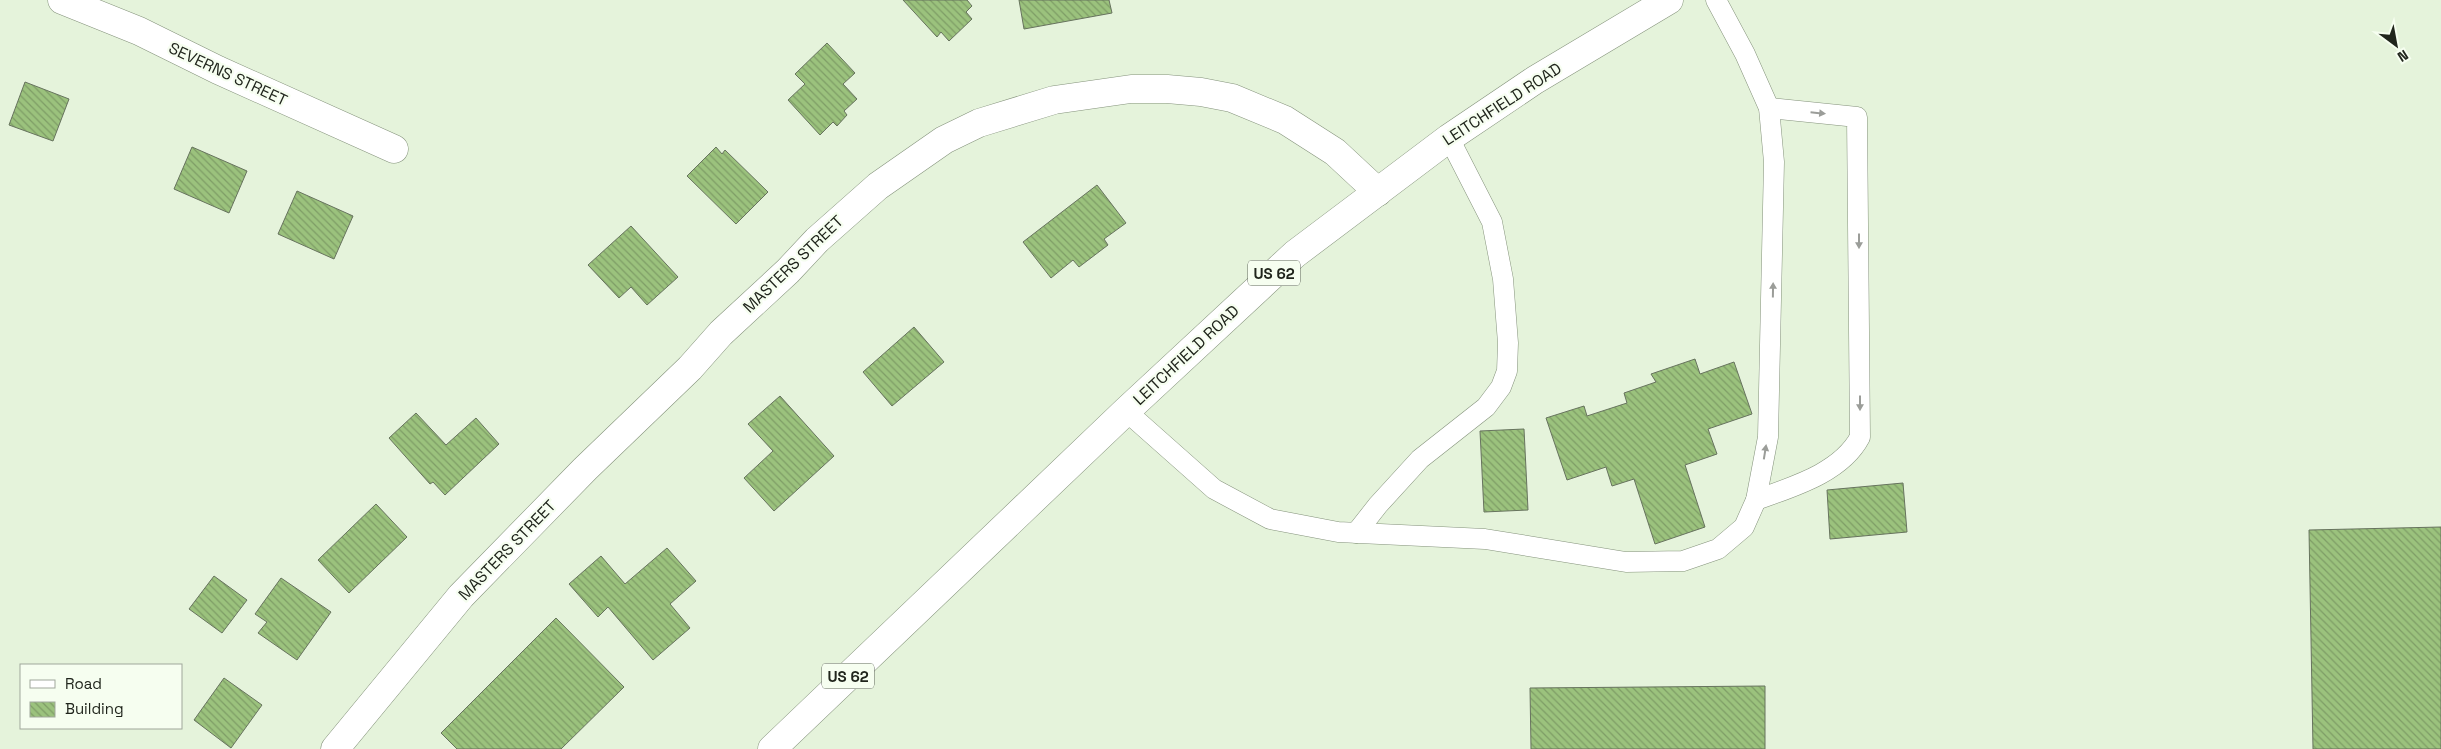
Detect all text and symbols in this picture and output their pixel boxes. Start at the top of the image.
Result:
north arrow [2371,20,2421,70]
street label: SEVERNS STREET [165,37,291,111]
text: N [2394,46,2412,66]
street label: LEITCHFIELD ROAD [1439,58,1565,150]
one-way arrow [1810,109,1826,117]
street label: MASTERS STREET [738,211,848,317]
one-way arrow [1855,233,1863,249]
road number: US 62 [1248,260,1300,286]
one-way arrow [1769,281,1777,297]
street label: LEITCHFIELD ROAD [1128,300,1244,410]
one-way arrow [1856,395,1864,411]
one-way arrow [1762,443,1770,459]
street label: MASTERS STREET [454,495,560,605]
legend [20,664,182,729]
road number: US 62 [822,664,874,688]
text: Road [65,674,102,693]
text: Building [65,699,124,718]

